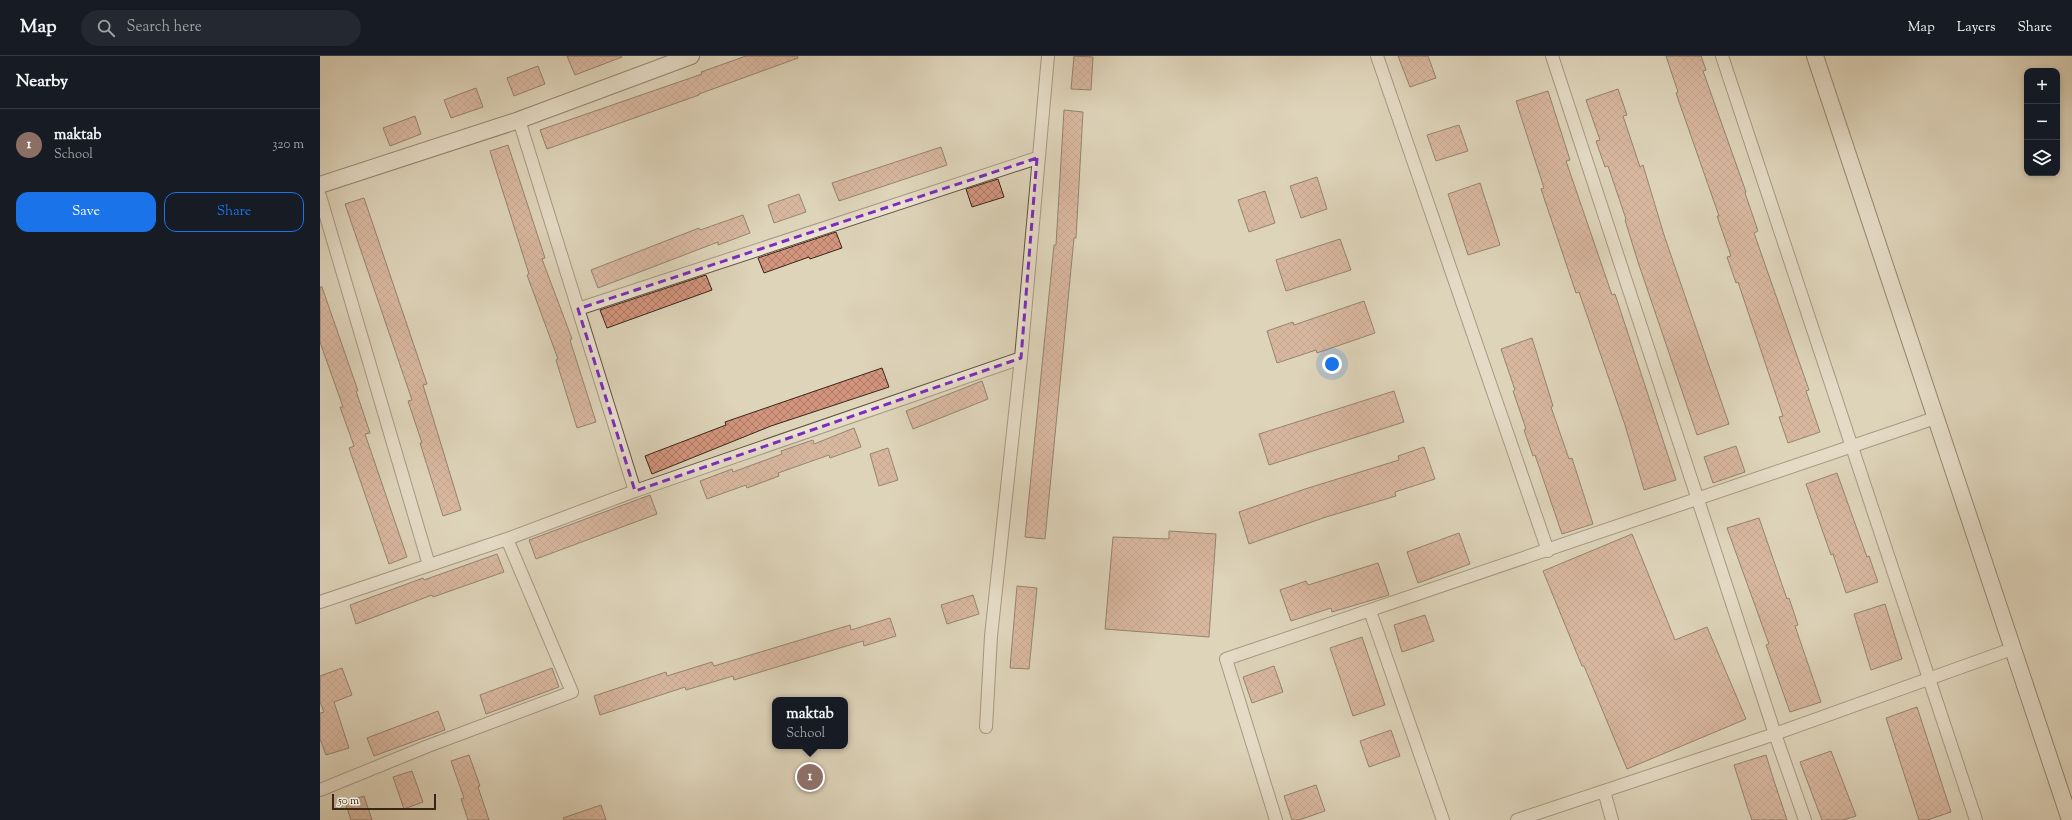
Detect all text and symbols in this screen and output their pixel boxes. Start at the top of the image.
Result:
search box [81,10,361,46]
text: Map [20,14,57,41]
icon: search [95,17,117,39]
text: Search here [127,17,202,38]
text: Map [1908,18,1935,38]
text: Layers [1957,18,1995,38]
text: Share [2017,18,2052,38]
map controls [2024,68,2060,176]
button: + [2024,68,2060,104]
text: Nearby [16,70,68,94]
button: − [2024,104,2060,140]
text: maktab [54,125,101,146]
text: 1 [27,136,31,154]
text: 320 m [272,136,304,154]
button: layers [2024,140,2060,176]
text: School [54,146,93,164]
button: Save [16,192,156,232]
button: Share [164,192,304,232]
your location [1322,354,1342,374]
popup [772,697,848,749]
text: maktab [786,704,834,725]
text: School [786,725,825,743]
pin: 1 [797,762,823,792]
scale bar [332,792,436,811]
text: 50 m [338,793,359,809]

